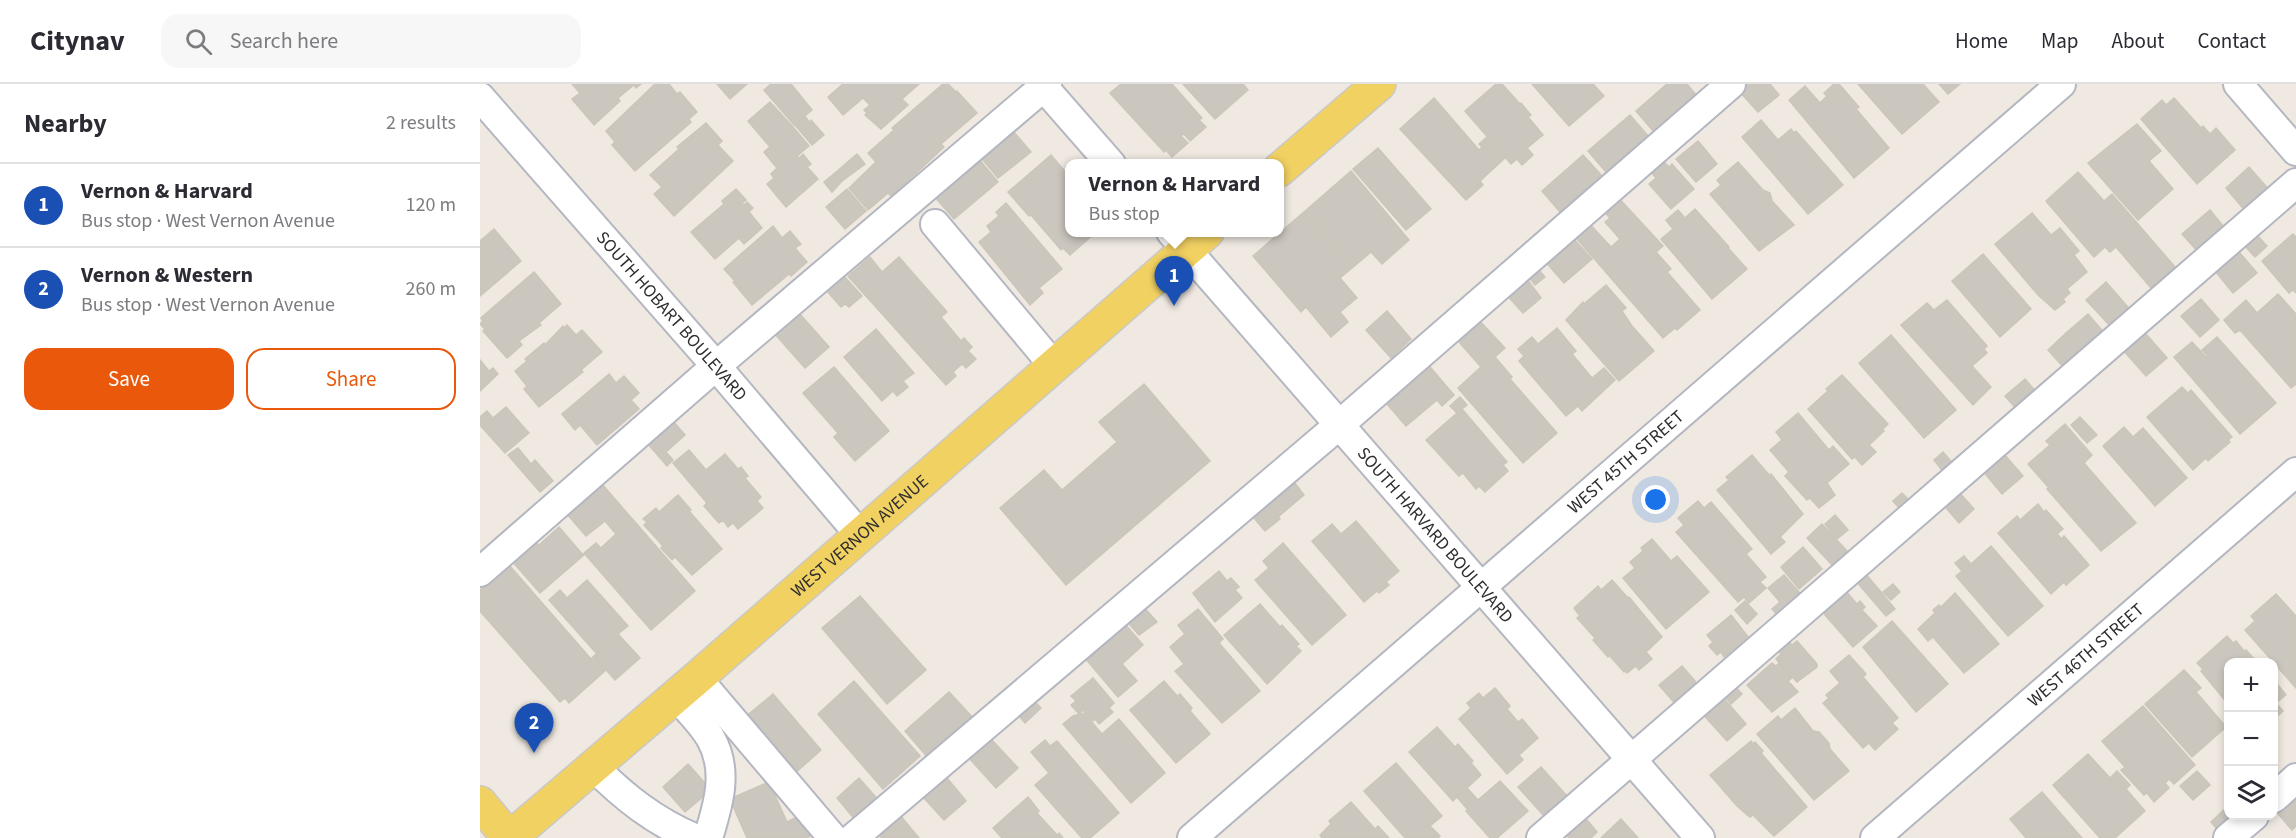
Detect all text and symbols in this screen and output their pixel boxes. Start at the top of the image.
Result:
search box [161,14,581,68]
text: Citynav [30,21,125,61]
icon: search [182,25,215,58]
text: Search here [230,25,338,57]
text: Home [1955,26,2008,56]
text: Map [2041,26,2079,56]
text: About [2112,26,2164,56]
text: Contact [2197,26,2266,56]
text: Nearby [24,105,107,142]
text: 2 results [386,109,456,137]
popup [1065,159,1284,237]
text: Vernon & Harvard [1089,168,1260,200]
text: Vernon & Harvard [81,175,253,207]
text: 1 [38,191,49,219]
text: 120 m [406,191,456,219]
text: Bus stop [1089,200,1160,228]
text: Bus stop · West Vernon Avenue [81,207,335,235]
street label: SOUTH HOBART BOULEVARD [590,226,753,407]
pin: 1 [1154,256,1194,306]
text: Vernon & Western [81,259,253,291]
text: 2 [38,275,49,303]
text: 260 m [406,275,456,303]
text: Bus stop · West Vernon Avenue [81,291,335,319]
button: Save [24,348,234,410]
button: Share [246,348,456,410]
street label: WEST 45TH STREET [1562,404,1690,520]
street label: SOUTH HARVARD BOULEVARD [1351,442,1519,629]
street label: WEST VERNON AVENUE [786,469,934,603]
your location [1641,485,1670,514]
street label: WEST 46TH STREET [2022,597,2150,713]
map controls [2224,658,2278,820]
button: + [2224,658,2278,712]
pin: 2 [514,704,554,753]
button: − [2224,712,2278,766]
button: layers [2224,766,2278,820]

